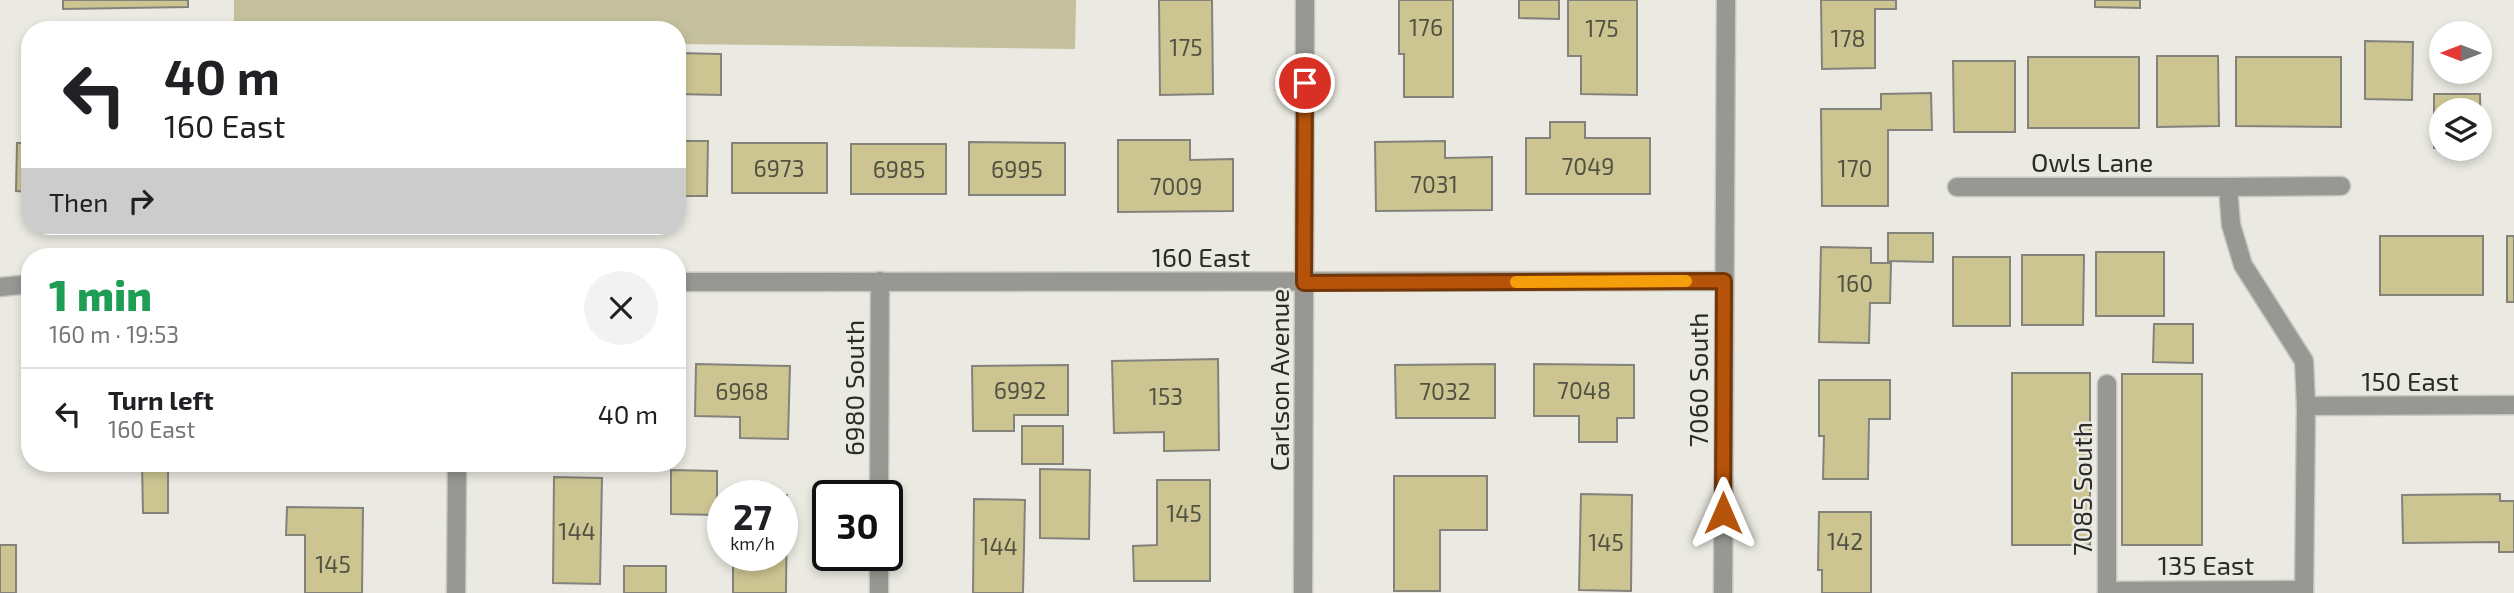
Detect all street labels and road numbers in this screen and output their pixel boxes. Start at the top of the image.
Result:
street label: Owls Lane [2031,146,2153,177]
street label: 160 East [1152,241,1250,272]
street label: Carlson Avenue [1263,289,1294,471]
street label: 7060 South [1682,313,1713,447]
street label: 6980 South [838,320,869,456]
street label: 150 East [2361,365,2459,396]
street label: 7085 South [2066,422,2097,556]
street label: 135 East [2158,549,2254,580]

